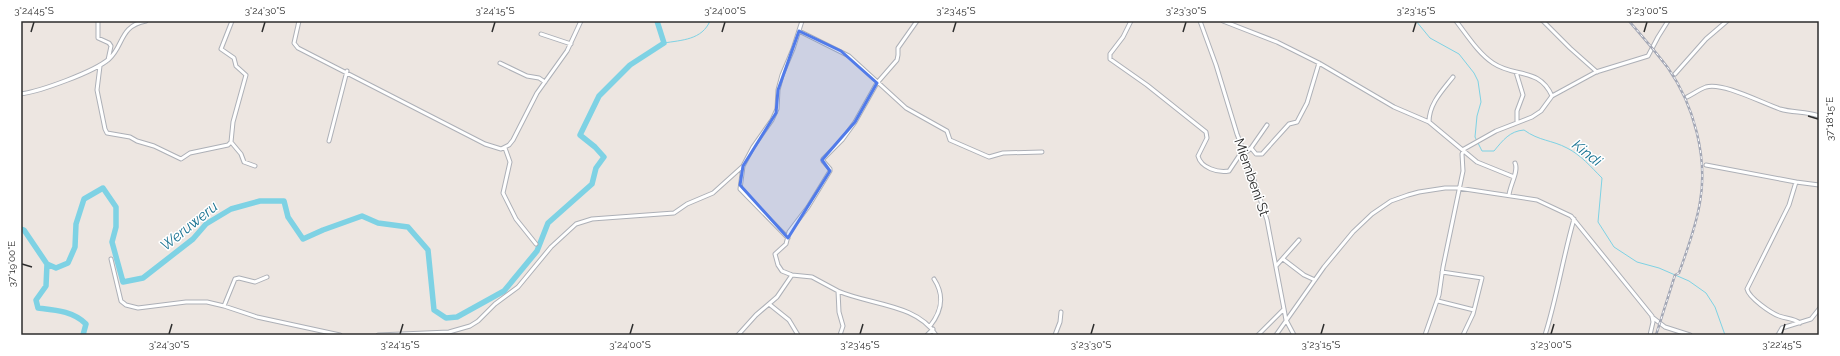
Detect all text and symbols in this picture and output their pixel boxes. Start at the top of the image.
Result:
text: 3°24'45"S [14,5,54,16]
text: 3°24'30"S [245,5,285,16]
text: 3°24'15"S [475,5,515,16]
text: 3°24'00"S [704,5,746,16]
text: 3°23'45"S [936,5,976,16]
text: 3°23'30"S [1166,5,1206,16]
text: 3°23'15"S [1397,5,1435,16]
text: 3°23'00"S [1626,5,1668,16]
text: 37°18'15"E [1824,97,1835,141]
street label: Miembeni St [1231,136,1273,218]
water label: Kindi [1568,136,1606,171]
water label: Weruweru [157,197,222,255]
text: 37°19'00"E [6,241,17,287]
text: 3°24'30"S [149,339,189,350]
text: 3°24'15"S [380,339,420,350]
text: 3°24'00"S [609,339,651,350]
text: 3°23'45"S [840,339,880,350]
text: 3°23'30"S [1071,339,1111,350]
text: 3°23'15"S [1302,339,1340,350]
text: 3°23'00"S [1530,339,1572,350]
text: 3°22'45"S [1762,339,1802,350]

